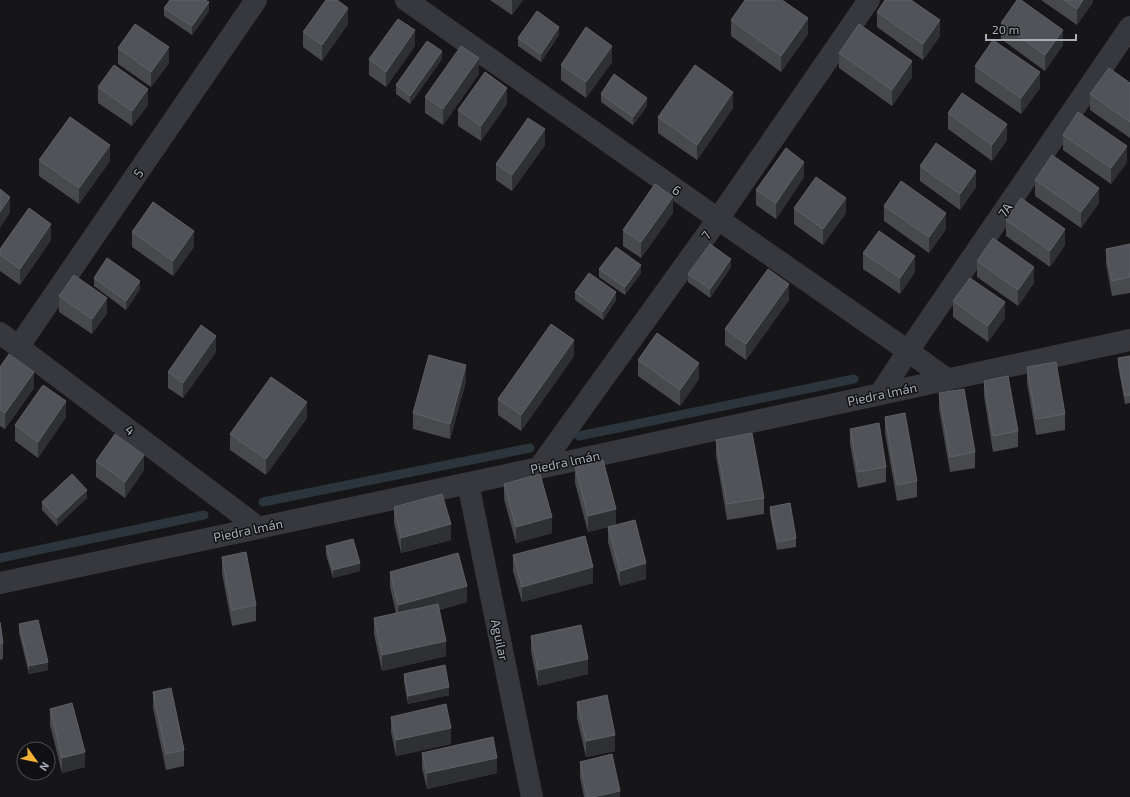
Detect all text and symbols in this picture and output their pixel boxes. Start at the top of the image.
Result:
scale bar [986,16,1076,42]
text: 20 m [992,22,1019,36]
street label: 5 [129,166,147,180]
street label: 6 [669,181,685,199]
street label: 7A [994,200,1016,220]
street label: 7 [698,227,715,242]
street label: Piedra lmán [846,379,918,409]
street label: 4 [122,421,138,439]
street label: Piedra lmán [529,447,601,477]
street label: Piedra lmán [212,515,284,545]
street label: Aguilar [488,618,512,662]
north arrow [16,741,56,781]
text: N [37,760,52,774]

